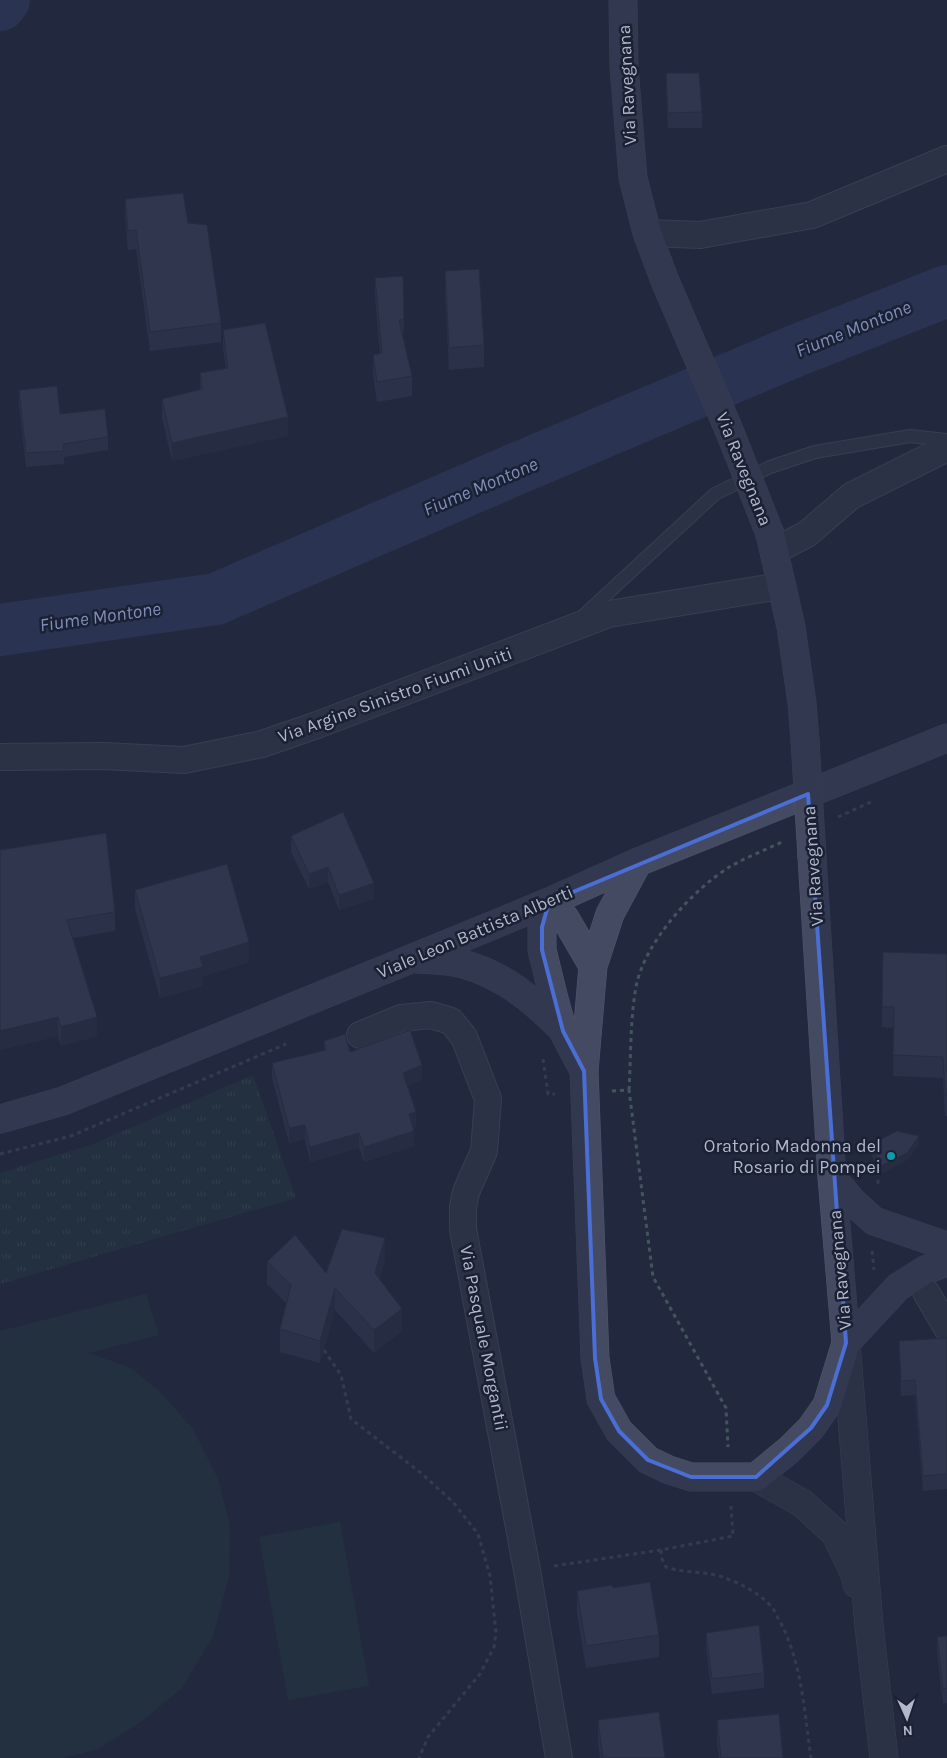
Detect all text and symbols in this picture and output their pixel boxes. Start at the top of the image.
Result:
street label: Via Ravegnana [613,24,641,146]
water label: Fiume Montone [793,296,914,362]
street label: Via Ravegnana [711,409,777,529]
water label: Fiume Montone [420,453,541,521]
water label: Fiume Montone [38,598,162,636]
street label: Via Argine Sinistro Fiumi Uniti [275,642,515,748]
street label: Via Ravegnana [798,805,828,927]
street label: Viale Leon Battista Alberti [374,881,576,983]
place label: Oratorio Madonna del Rosario di Pompei [704,1135,881,1178]
marker: Oratorio Madonna del Rosario di Pompei [885,1150,897,1162]
street label: Via Ravegnana [824,1209,856,1331]
street label: Via Pasquale Morgantii [455,1243,513,1433]
north arrow [882,1693,932,1743]
text: N [902,1722,913,1739]

